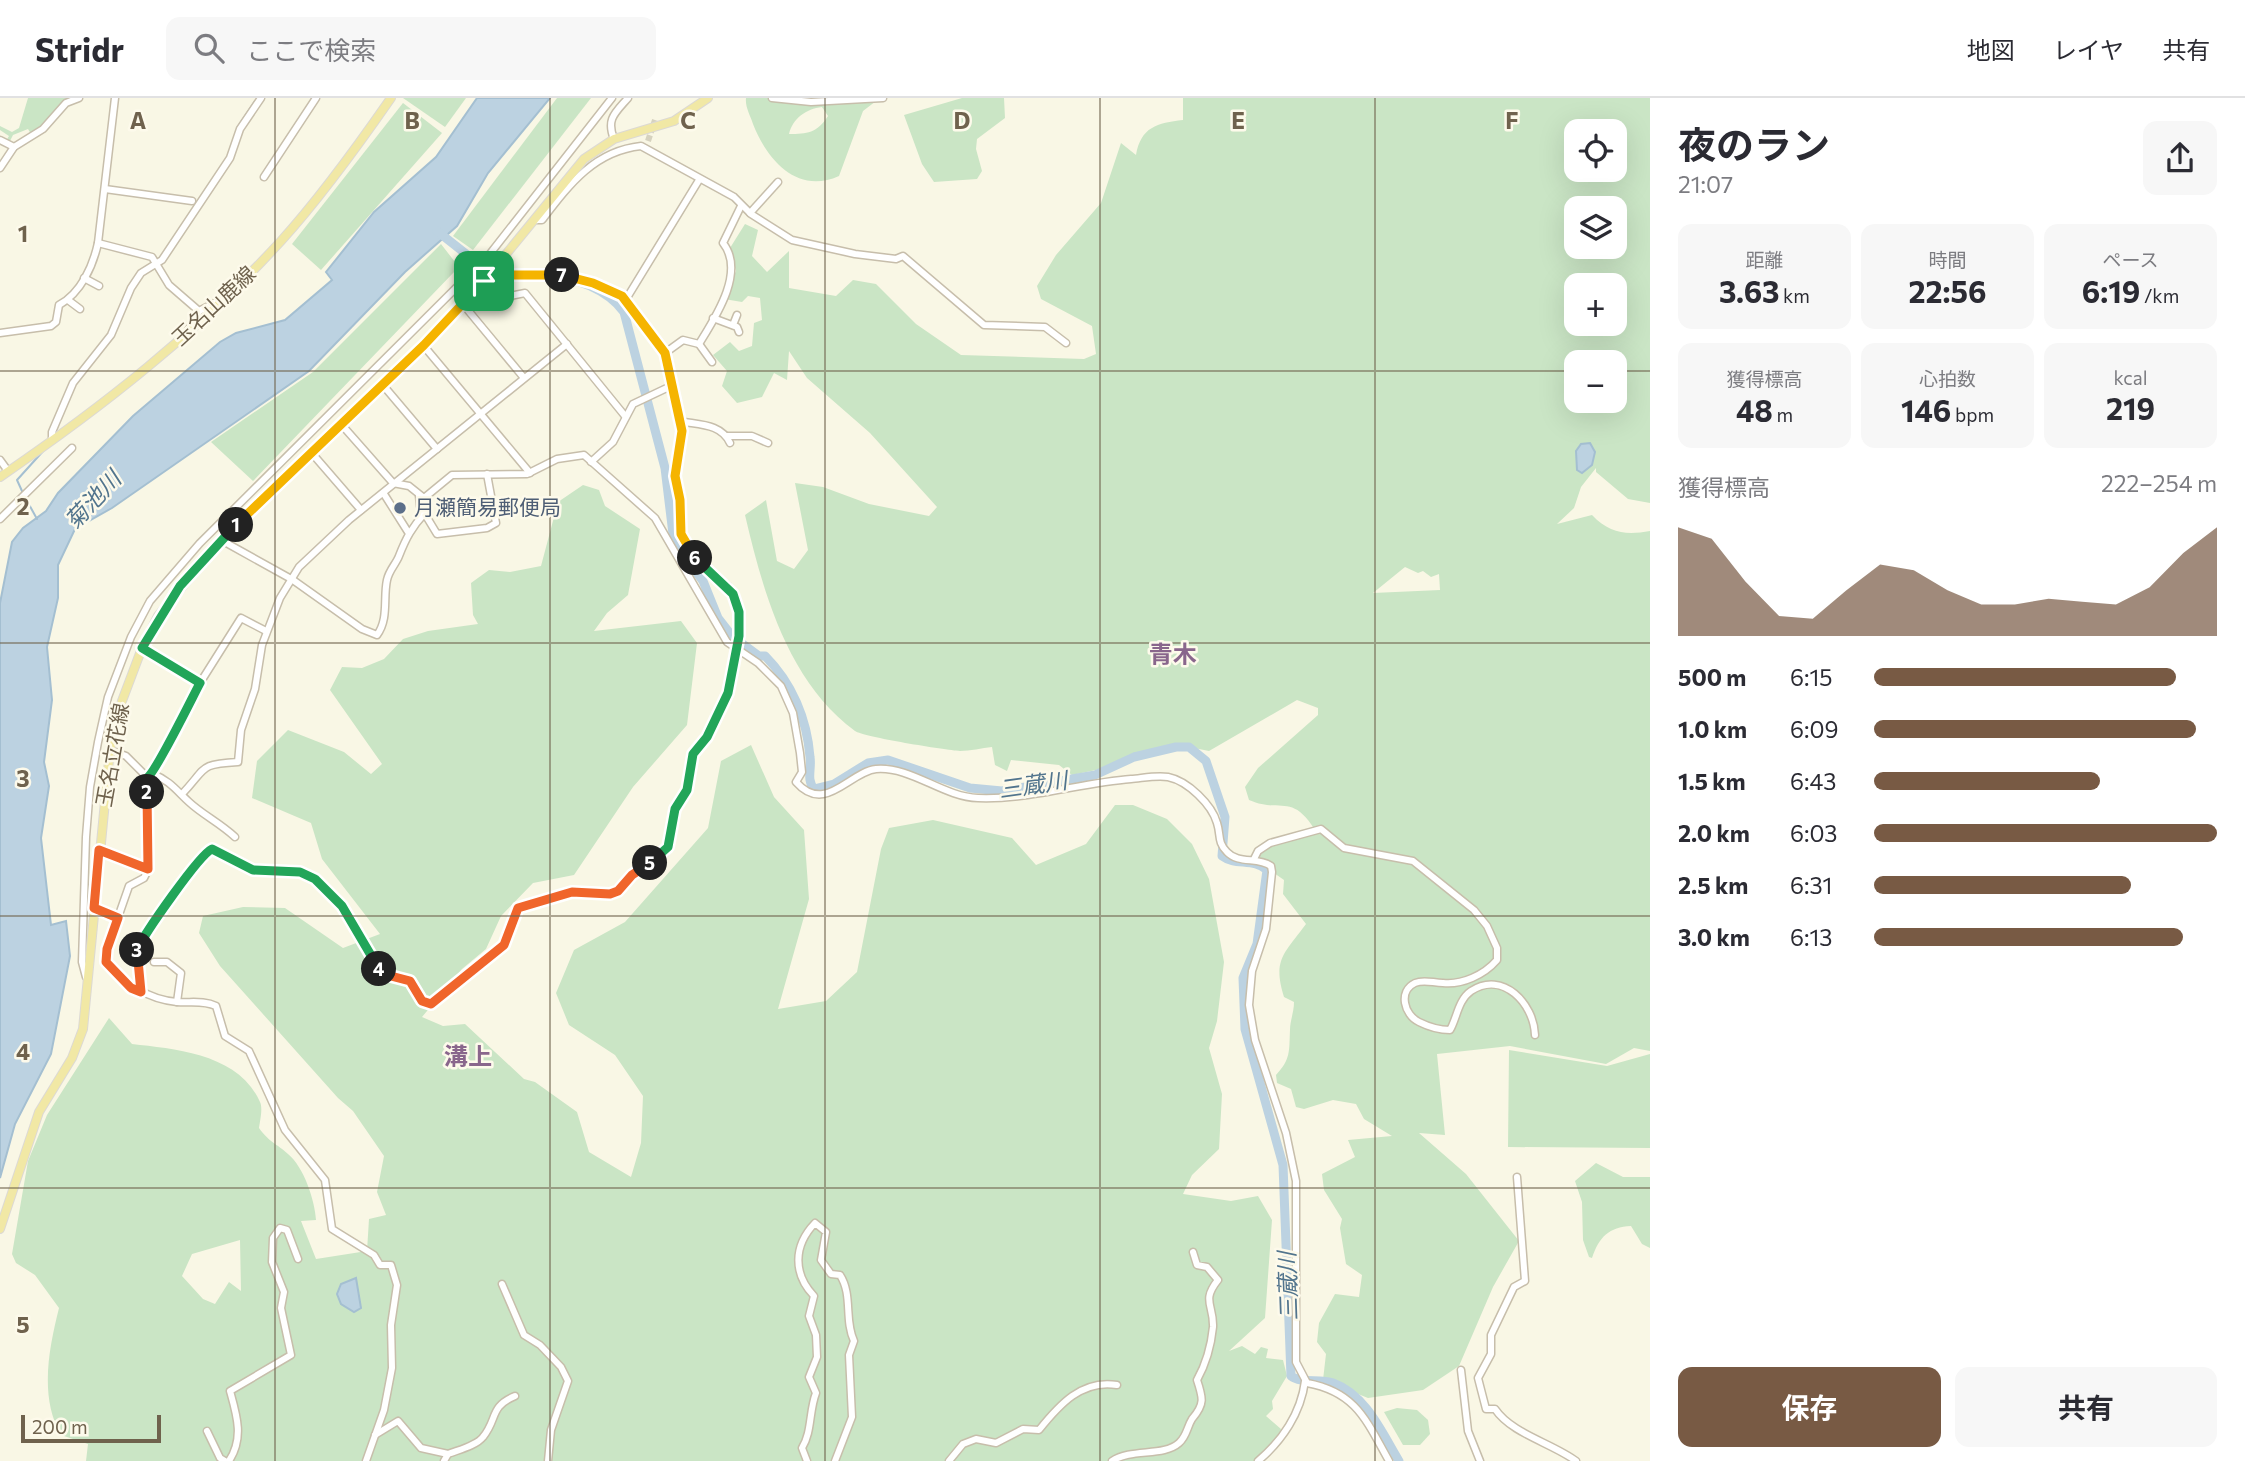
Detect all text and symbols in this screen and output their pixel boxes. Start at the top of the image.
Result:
search box [166,17,656,80]
text: Stridr [35,28,124,69]
icon: search [190,29,228,67]
text: ここで検索 [246,34,376,65]
text: 地図 [1967,35,2015,64]
text: レイヤ [2053,35,2124,64]
text: 共有 [2162,35,2210,64]
text: A [130,106,147,134]
text: B [404,106,420,134]
text: C [680,106,696,134]
text: D [954,106,971,134]
text: E [1231,106,1245,134]
text: F [1505,106,1519,134]
map controls [1564,119,1627,413]
button: locate [1564,119,1627,182]
text: 夜のラン [1678,120,1830,167]
button: share [2143,121,2217,195]
text: 21:07 [1678,170,1733,198]
button: layers [1564,196,1627,259]
text: 1 [18,219,28,247]
text: 距離 [1745,248,1784,271]
text: 時間 [1928,248,1967,271]
text: ペース [2102,248,2159,271]
pin [454,251,514,311]
pin: 7 [544,258,580,292]
street label: 玉名山鹿線 [166,260,260,350]
icon: arrive [465,262,503,300]
text: 7 [556,263,567,286]
text: 3.63 [1719,272,1779,309]
text: 22:56 [1908,272,1987,309]
text: 6:19 [2082,272,2140,309]
button: + [1564,273,1627,336]
text: km [1779,284,1810,307]
text: /km [2140,284,2179,307]
button: − [1564,350,1627,413]
text: kcal [2113,366,2148,389]
text: 獲得標高 [1726,367,1803,390]
text: 心拍数 [1919,367,1976,390]
text: 219 [2106,389,2155,426]
text: 48 [1736,391,1773,428]
text: 146 [1901,391,1951,428]
text: m [1773,403,1793,426]
text: bpm [1951,403,1994,426]
water label: 菊池川 [59,462,128,534]
text: 222–254 m [2101,469,2217,497]
text: 獲得標高 [1678,473,1770,501]
text: 2 [16,492,30,520]
place label: 月瀬簡易郵便局 [414,494,561,519]
marker: 月瀬簡易郵便局 [392,500,408,516]
pin: 1 [218,508,254,542]
text: 1 [231,513,240,536]
pin: 6 [678,540,712,575]
text: 6 [689,546,700,569]
district label: 青木 [1149,639,1197,668]
text: 500 m [1678,663,1746,691]
text: 6:15 [1790,663,1832,691]
street label: 玉名立花線 [90,701,133,809]
text: 1.0 km [1678,715,1747,743]
text: 6:09 [1790,715,1838,743]
text: 3 [16,764,30,792]
water label: 三蔵川 [997,765,1072,803]
text: 1.5 km [1678,767,1746,795]
text: 6:43 [1790,767,1836,795]
pin: 2 [130,774,164,810]
text: 2 [141,780,152,803]
text: 2.0 km [1678,819,1750,847]
text: 6:03 [1790,819,1837,847]
pin: 5 [632,846,668,880]
text: 5 [644,851,655,874]
text: 2.5 km [1678,871,1748,899]
text: 6:31 [1790,871,1832,899]
text: 3.0 km [1678,923,1750,951]
text: 6:13 [1790,923,1832,951]
pin: 3 [120,932,154,968]
text: 3 [131,938,142,961]
pin: 4 [362,952,396,986]
text: 4 [373,957,384,980]
text: 4 [16,1037,30,1065]
district label: 溝上 [444,1041,492,1070]
water label: 三蔵川 [1272,1248,1302,1321]
text: 5 [16,1310,30,1338]
button: 保存 [1678,1367,1941,1447]
button: 共有 [1955,1367,2217,1447]
scale bar [21,1412,161,1444]
text: 200 m [32,1415,88,1438]

